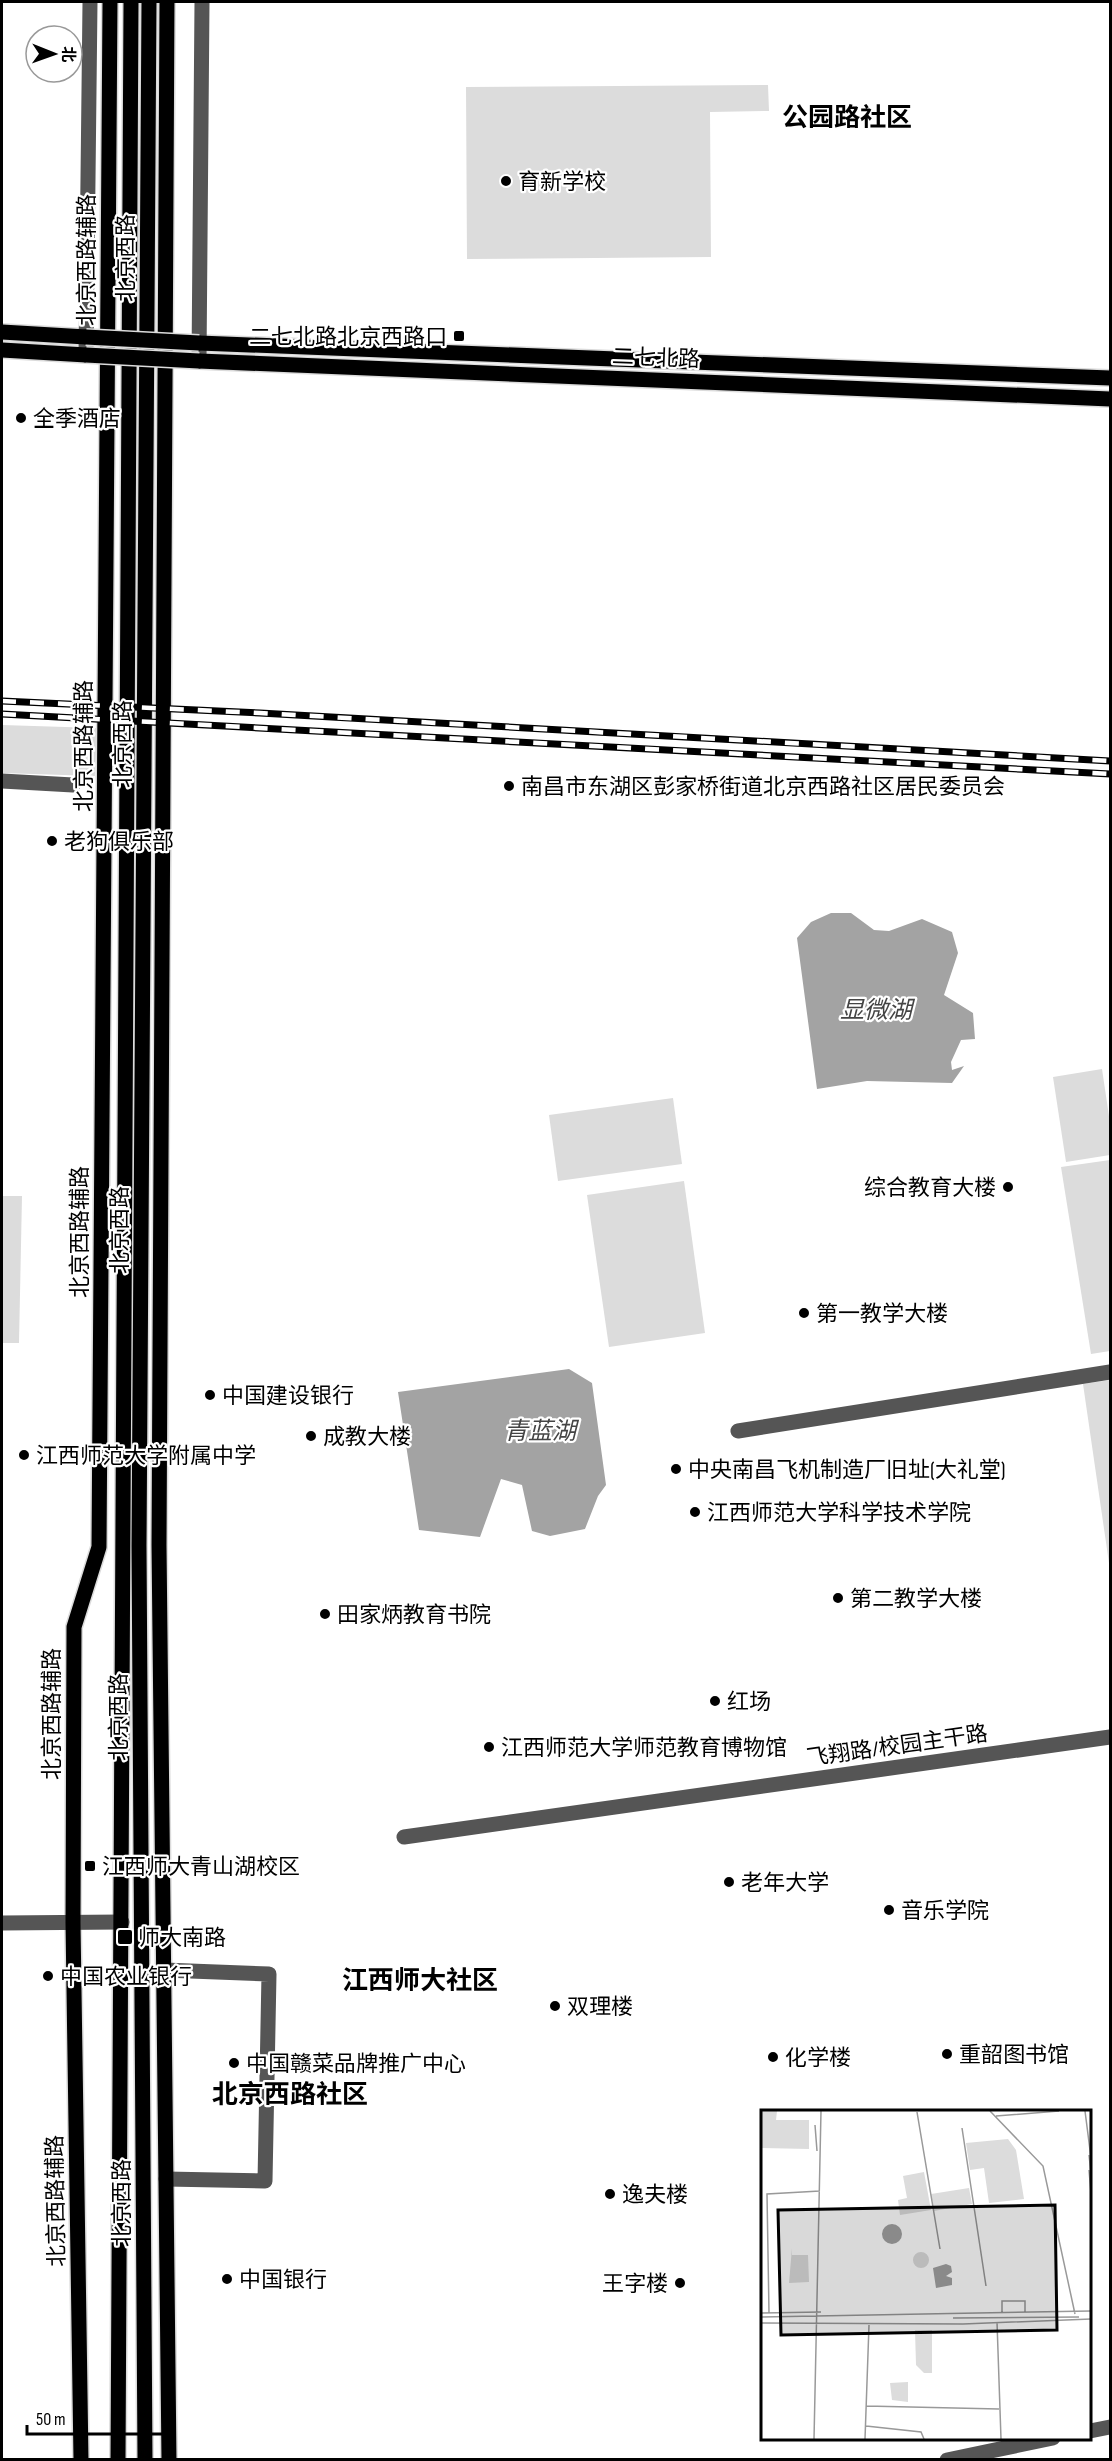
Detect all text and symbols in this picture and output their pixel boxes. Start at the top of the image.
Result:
north arrow [24,24,84,84]
text: 北 [58,46,77,62]
district label: 公园路社区 [782,103,912,134]
place label: 育新学校 [518,169,606,196]
marker: 育新学校 [499,174,513,188]
street label: 北京西路辅路 [74,194,101,326]
street label: 北京西路 [113,214,140,302]
place label: 二七北路北京西路口 [249,324,447,351]
marker: 二七北路北京西路口 [452,329,466,343]
street label: 二七北路 [611,343,700,374]
place label: 全季酒店 [33,406,121,433]
marker: 全季酒店 [14,411,28,425]
street label: 北京西路辅路 [71,680,98,812]
street label: 北京西路 [110,700,137,788]
place label: 南昌市东湖区彭家桥街道北京西路社区居民委员会 [521,774,1005,801]
marker: 南昌市东湖区彭家桥街道北京西路社区居民委员会 [502,779,516,793]
place label: 老狗俱乐部 [64,829,174,856]
marker: 老狗俱乐部 [45,834,59,848]
water label: 显微湖 [840,996,916,1025]
street label: 北京西路辅路 [67,1166,94,1298]
place label: 综合教育大楼 [864,1175,996,1202]
marker: 综合教育大楼 [1001,1180,1015,1194]
street label: 北京西路 [107,1186,134,1274]
place label: 第一教学大楼 [816,1301,948,1328]
marker: 第一教学大楼 [797,1306,811,1320]
place label: 中国建设银行 [222,1383,354,1410]
marker: 中国建设银行 [203,1388,217,1402]
water label: 青蓝湖 [504,1417,580,1446]
place label: 成教大楼 [323,1424,411,1451]
marker: 成教大楼 [304,1429,318,1443]
place label: 江西师范大学附属中学 [36,1443,256,1470]
marker: 江西师范大学附属中学 [17,1448,31,1462]
place label: 中央南昌飞机制造厂旧址(大礼堂) [688,1457,1006,1484]
marker: 中央南昌飞机制造厂旧址(大礼堂) [669,1462,683,1476]
place label: 江西师范大学科学技术学院 [707,1500,971,1527]
marker: 江西师范大学科学技术学院 [688,1505,702,1519]
place label: 第二教学大楼 [850,1586,982,1613]
marker: 第二教学大楼 [831,1591,845,1605]
place label: 田家炳教育书院 [337,1602,491,1629]
marker: 田家炳教育书院 [318,1607,332,1621]
street label: 北京西路辅路 [39,1648,66,1780]
street label: 北京西路 [106,1673,133,1761]
place label: 红场 [727,1689,771,1716]
marker: 红场 [708,1694,722,1708]
street label: 飞翔路/校园主干路 [805,1720,989,1773]
place label: 江西师范大学师范教育博物馆 [501,1735,787,1762]
marker: 江西师范大学师范教育博物馆 [482,1740,496,1754]
place label: 江西师大青山湖校区 [102,1854,300,1881]
marker: 江西师大青山湖校区 [83,1859,97,1873]
place label: 老年大学 [741,1870,829,1897]
marker: 老年大学 [722,1875,736,1889]
place label: 音乐学院 [901,1898,989,1925]
marker: 音乐学院 [882,1903,896,1917]
place label: 师大南路 [138,1925,226,1952]
marker: 师大南路 [116,1928,134,1946]
place label: 中国农业银行 [60,1964,192,1991]
district label: 江西师大社区 [342,1966,498,1997]
marker: 中国农业银行 [41,1969,55,1983]
place label: 双理楼 [567,1994,633,2021]
marker: 双理楼 [548,1999,562,2013]
place label: 重韶图书馆 [959,2042,1069,2069]
place label: 化学楼 [785,2045,851,2072]
marker: 重韶图书馆 [940,2047,954,2061]
marker: 化学楼 [766,2050,780,2064]
place label: 中国赣菜品牌推广中心 [246,2051,466,2078]
marker: 中国赣菜品牌推广中心 [227,2056,241,2070]
district label: 北京西路社区 [212,2080,368,2111]
inset map [761,2110,1091,2440]
street label: 北京西路辅路 [42,2135,71,2267]
street label: 北京西路 [109,2159,136,2247]
place label: 逸夫楼 [622,2182,688,2209]
marker: 逸夫楼 [603,2187,617,2201]
place label: 中国银行 [239,2267,327,2294]
place label: 王字楼 [602,2271,668,2298]
marker: 中国银行 [220,2272,234,2286]
marker: 王字楼 [673,2276,687,2290]
scale bar [27,2398,174,2436]
text: 50 m [36,2409,66,2430]

